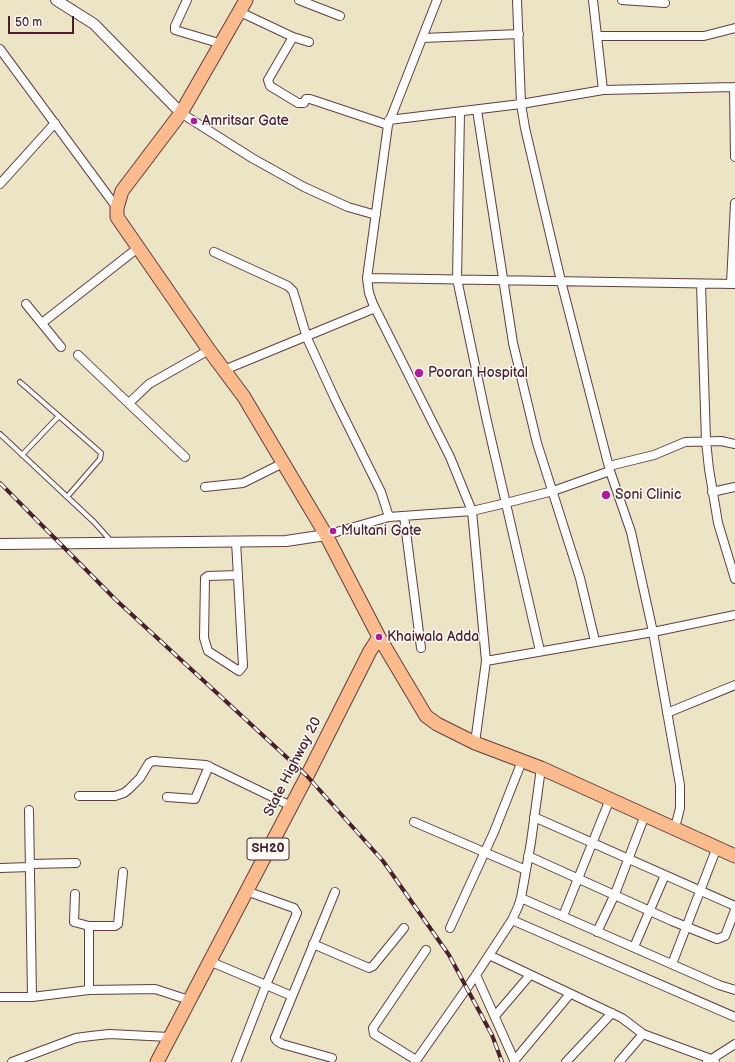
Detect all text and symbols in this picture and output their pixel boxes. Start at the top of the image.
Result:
scale bar [10,8,76,34]
text: 50 m [15,15,42,30]
place label: Amritsar Gate [202,113,289,129]
marker: Amritsar Gate [189,116,199,126]
place label: Pooran Hospital [428,365,528,381]
marker: Pooran Hospital [413,367,425,379]
place label: Soni Clinic [615,487,681,503]
marker: Soni Clinic [600,489,612,501]
place label: Multani Gate [341,523,421,539]
marker: Multani Gate [328,526,338,536]
place label: Khaiwala Adda [387,629,479,645]
marker: Khaiwala Adda [374,632,384,642]
street label: State Highway 20 [261,715,325,819]
road number: SH20 [247,838,289,860]

